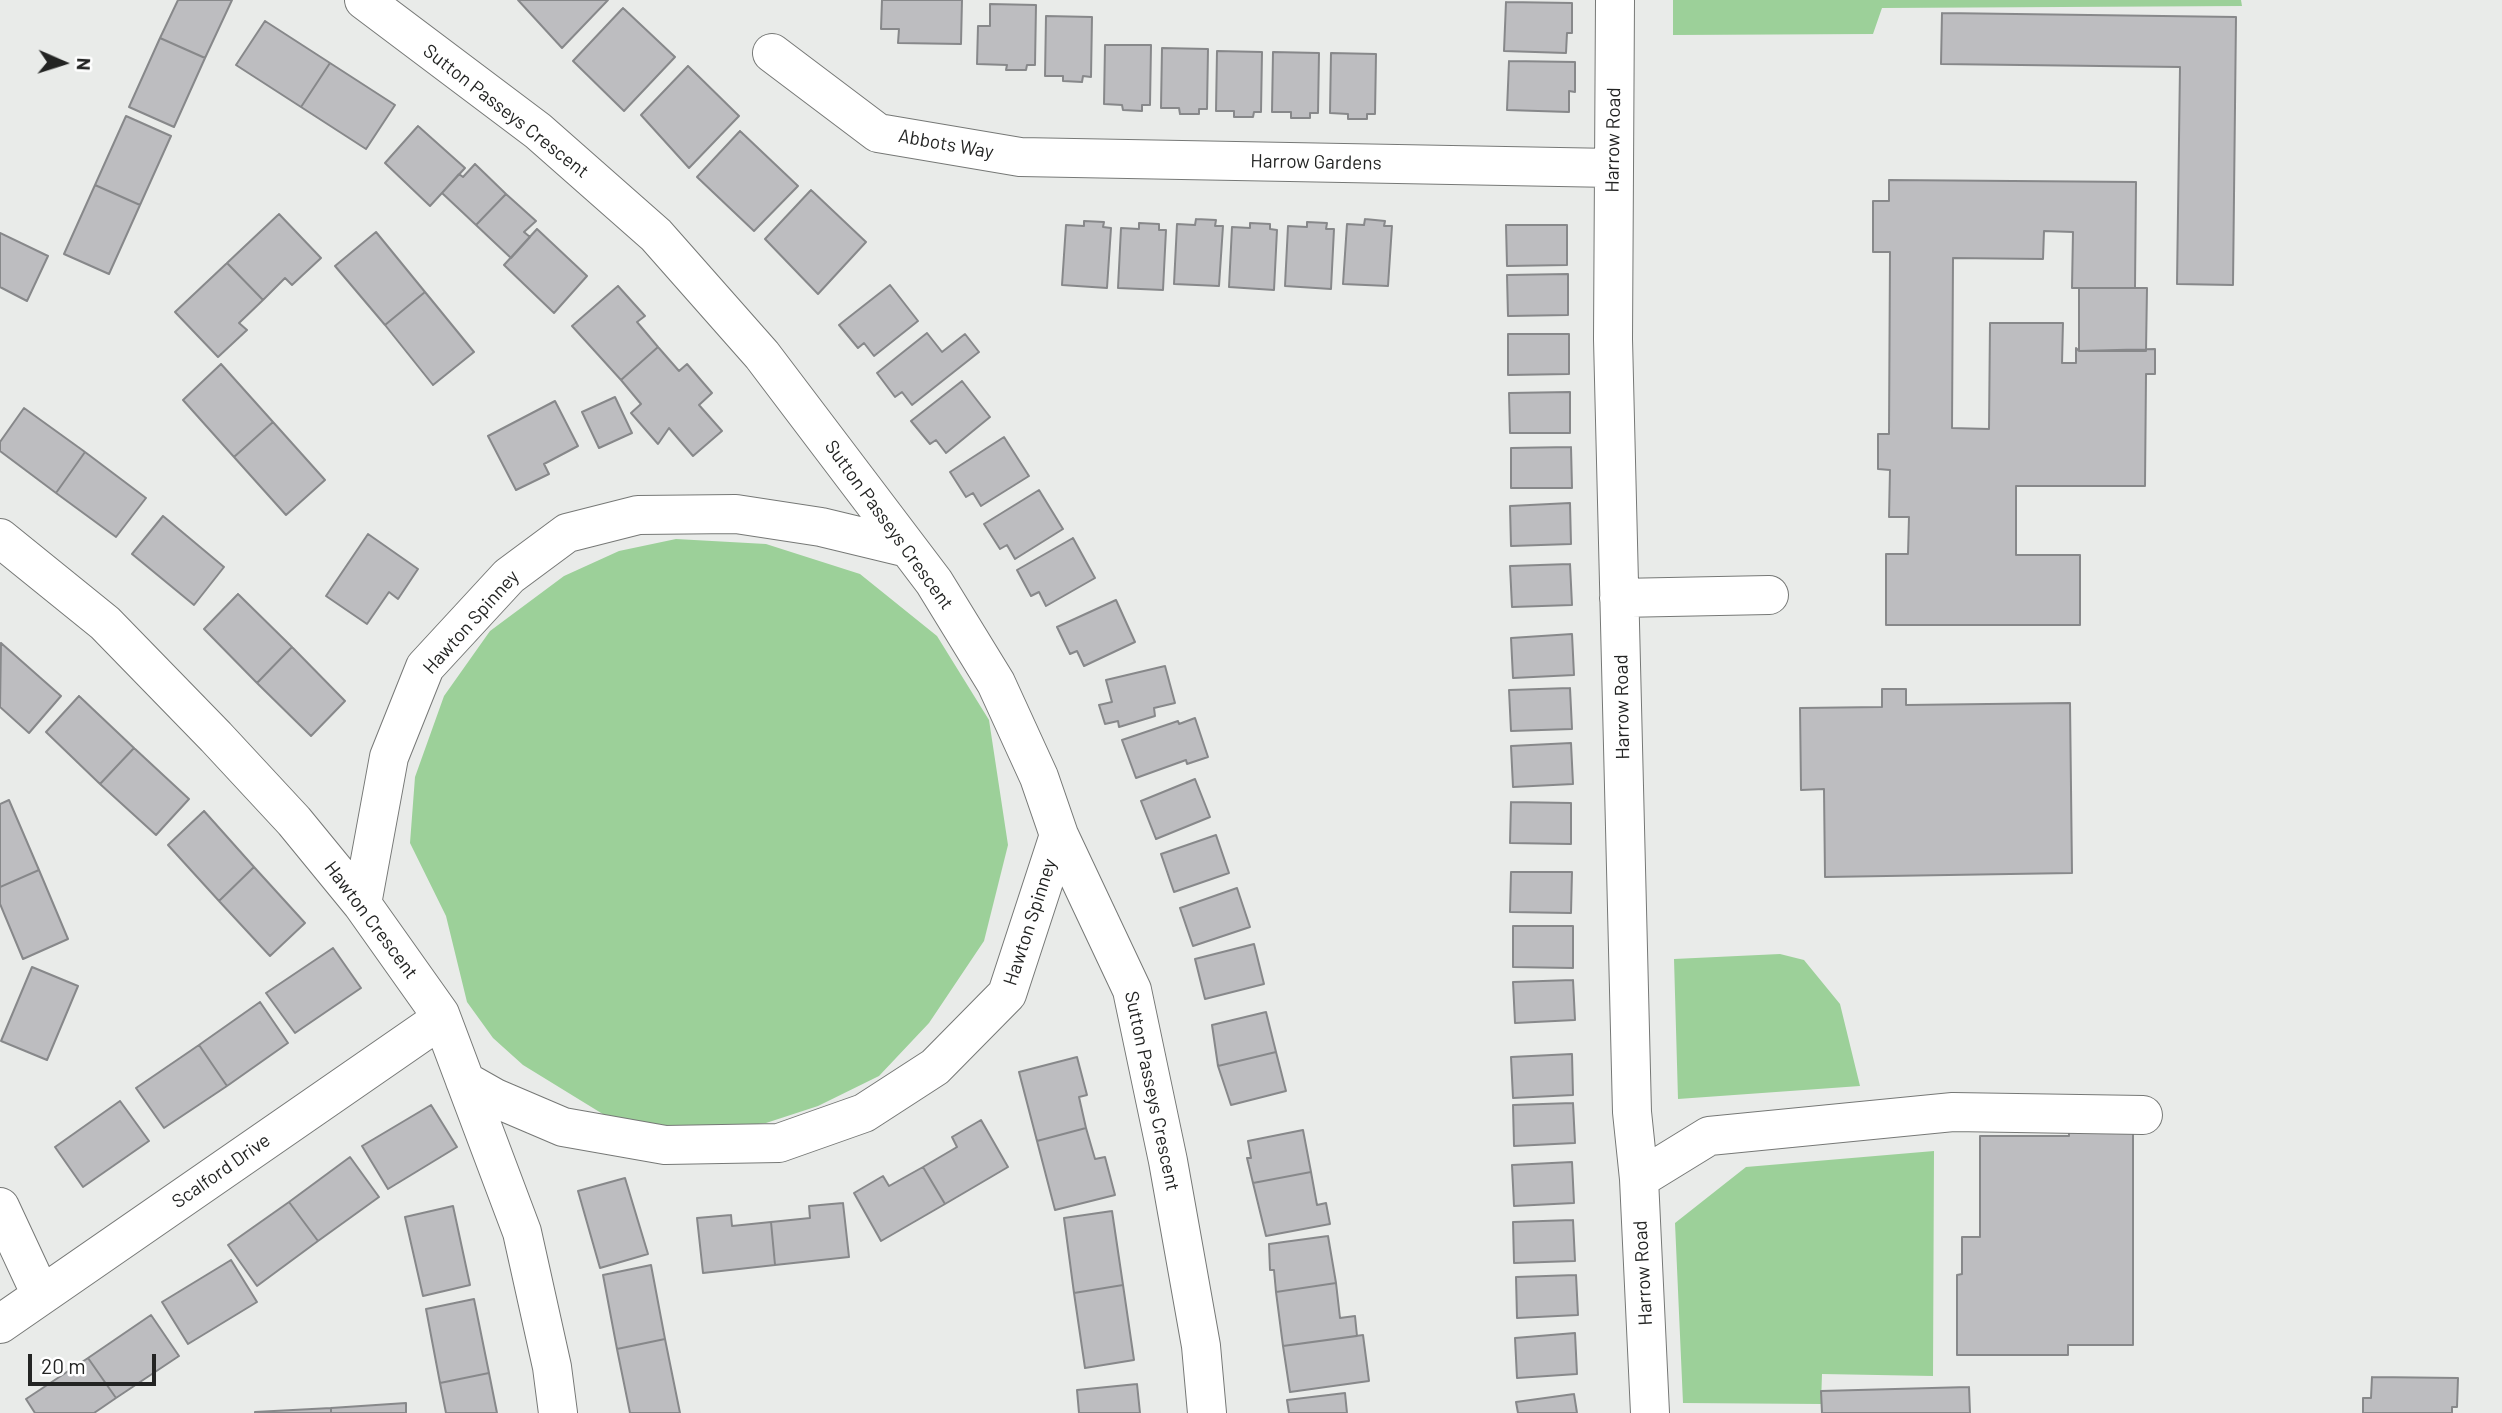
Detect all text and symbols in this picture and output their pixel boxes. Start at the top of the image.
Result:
north arrow [28,28,98,98]
street label: Sutton Passeys Crescent [419,39,593,183]
text: N [73,57,96,71]
street label: Harrow Road [1601,87,1625,193]
street label: Abbots Way [897,124,995,164]
street label: Harrow Gardens [1250,149,1382,175]
street label: Sutton Passeys Crescent [820,436,958,614]
street label: Hawton Spinney [418,565,524,679]
street label: Harrow Road [1610,654,1634,760]
street label: Hawton Spinney [999,856,1061,988]
street label: Hawton Crescent [319,857,423,983]
street label: Sutton Passeys Crescent [1120,989,1184,1193]
street label: Scalford Drive [168,1129,274,1213]
street label: Harrow Road [1629,1220,1657,1326]
scale bar [32,1340,159,1384]
text: 20 m [41,1353,86,1378]

